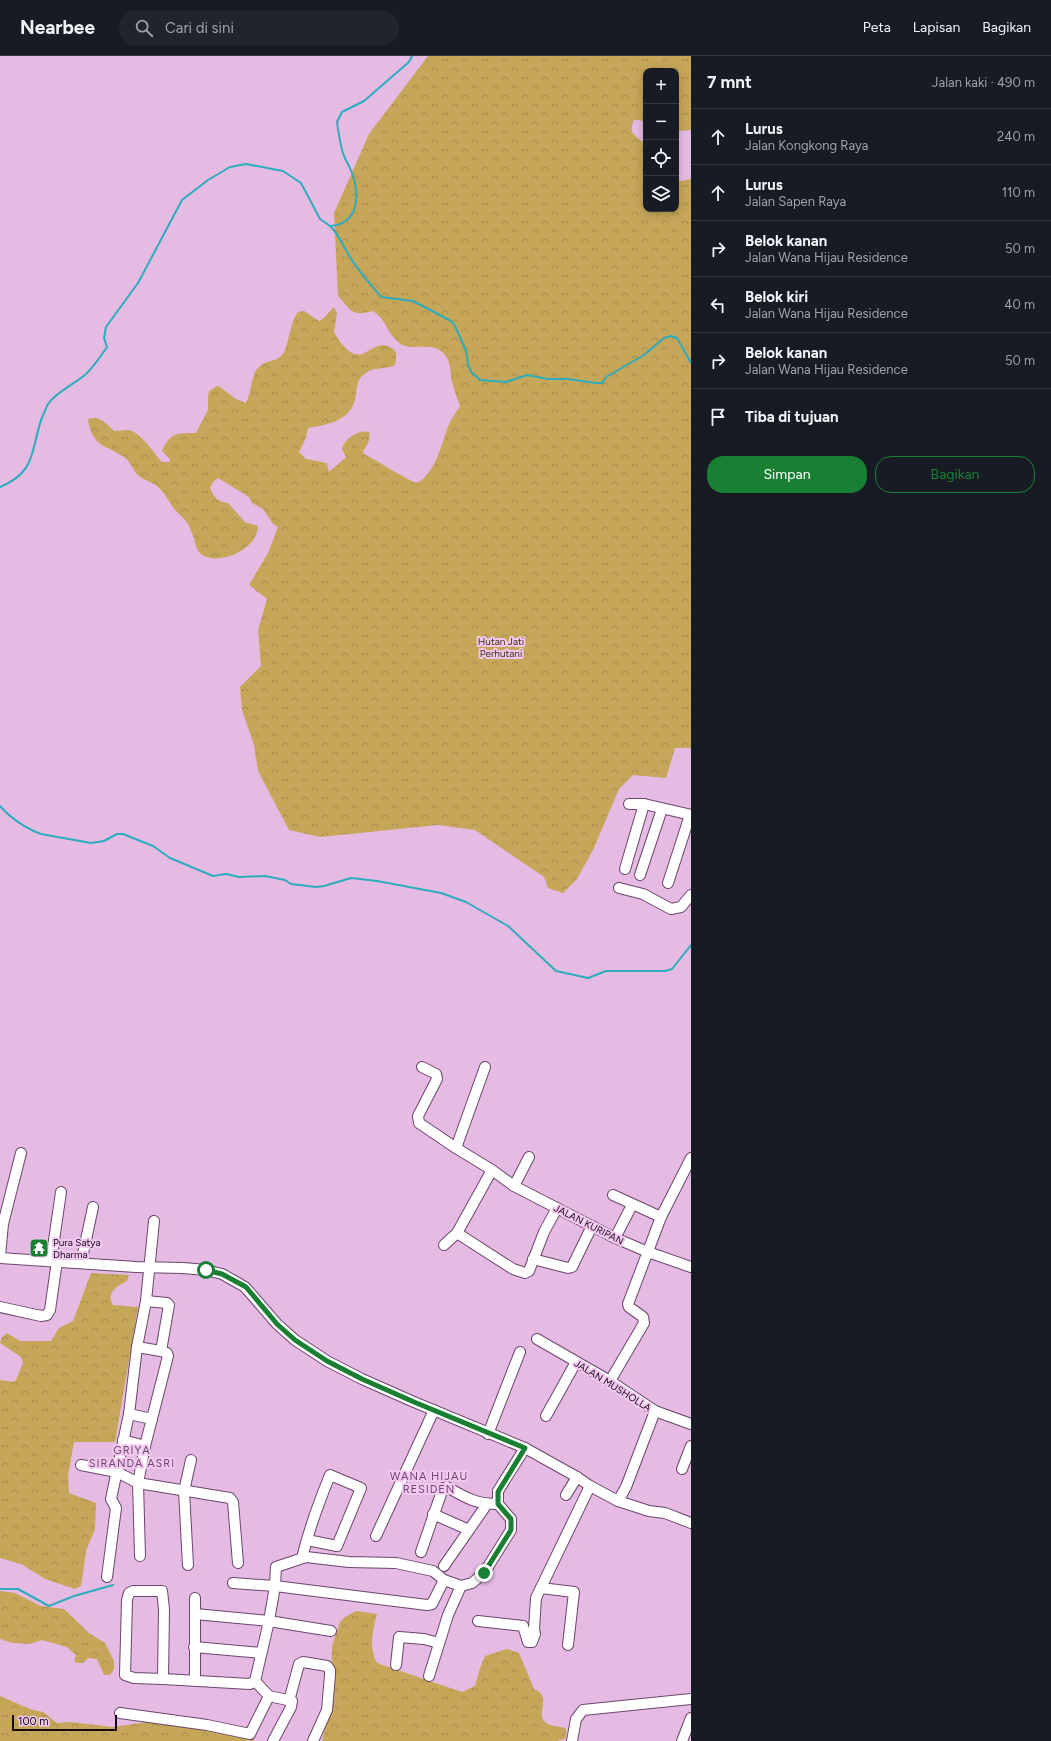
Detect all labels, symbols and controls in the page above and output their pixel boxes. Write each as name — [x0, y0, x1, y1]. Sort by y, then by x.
search box — [119, 10, 399, 46]
text: Nearbee — [20, 16, 95, 39]
icon: search — [133, 17, 155, 39]
text: Cari di sini — [165, 19, 234, 37]
text: Peta — [863, 19, 891, 36]
text: Lapisan — [913, 19, 960, 36]
text: Bagikan — [982, 19, 1031, 36]
map controls — [643, 68, 679, 212]
button: + — [643, 68, 679, 104]
text: 7 mnt — [707, 72, 752, 92]
text: Jalan kaki · 490 m — [932, 75, 1035, 90]
button: − — [643, 104, 679, 140]
text: Lurus — [745, 120, 783, 138]
icon: ahead — [707, 126, 729, 148]
text: 240 m — [997, 129, 1035, 144]
text: Jalan Kongkong Raya — [745, 138, 868, 153]
button: locate — [643, 140, 679, 176]
button: layers — [643, 176, 679, 212]
text: Lurus — [745, 176, 783, 194]
icon: ahead — [707, 182, 729, 204]
text: 110 m — [1002, 185, 1035, 200]
text: Jalan Sapen Raya — [745, 194, 846, 209]
text: Belok kanan — [745, 232, 827, 250]
icon: right — [707, 238, 729, 260]
text: 50 m — [1005, 241, 1035, 256]
text: Jalan Wana Hijau Residence — [745, 250, 908, 265]
text: Belok kiri — [745, 288, 808, 306]
icon: left — [707, 294, 729, 316]
text: 40 m — [1004, 297, 1035, 312]
text: Jalan Wana Hijau Residence — [745, 306, 908, 321]
text: Belok kanan — [745, 344, 827, 362]
icon: right — [707, 350, 729, 372]
text: 50 m — [1005, 353, 1035, 368]
text: Jalan Wana Hijau Residence — [745, 362, 908, 377]
icon: arrive — [707, 406, 729, 428]
text: Tiba di tujuan — [745, 408, 839, 426]
button: Simpan — [707, 456, 867, 493]
button: Bagikan — [875, 456, 1035, 493]
park label: Hutan Jati Perhutani — [478, 635, 524, 660]
street label: JALAN KURIPAN — [552, 1201, 626, 1248]
place label: Pura Satya Dharma — [53, 1236, 101, 1261]
temple icon: Pura Satya Dharma — [28, 1237, 50, 1259]
route start — [197, 1261, 215, 1279]
street label: JALAN MUSHOLLA — [572, 1357, 654, 1414]
district label: GRIYA SIRANDA ASRI — [89, 1444, 175, 1470]
district label: WANA HIJAU RESIDEN — [390, 1470, 468, 1496]
route end — [475, 1564, 493, 1582]
scale bar — [12, 1713, 117, 1732]
text: 100 m — [18, 1715, 49, 1728]

